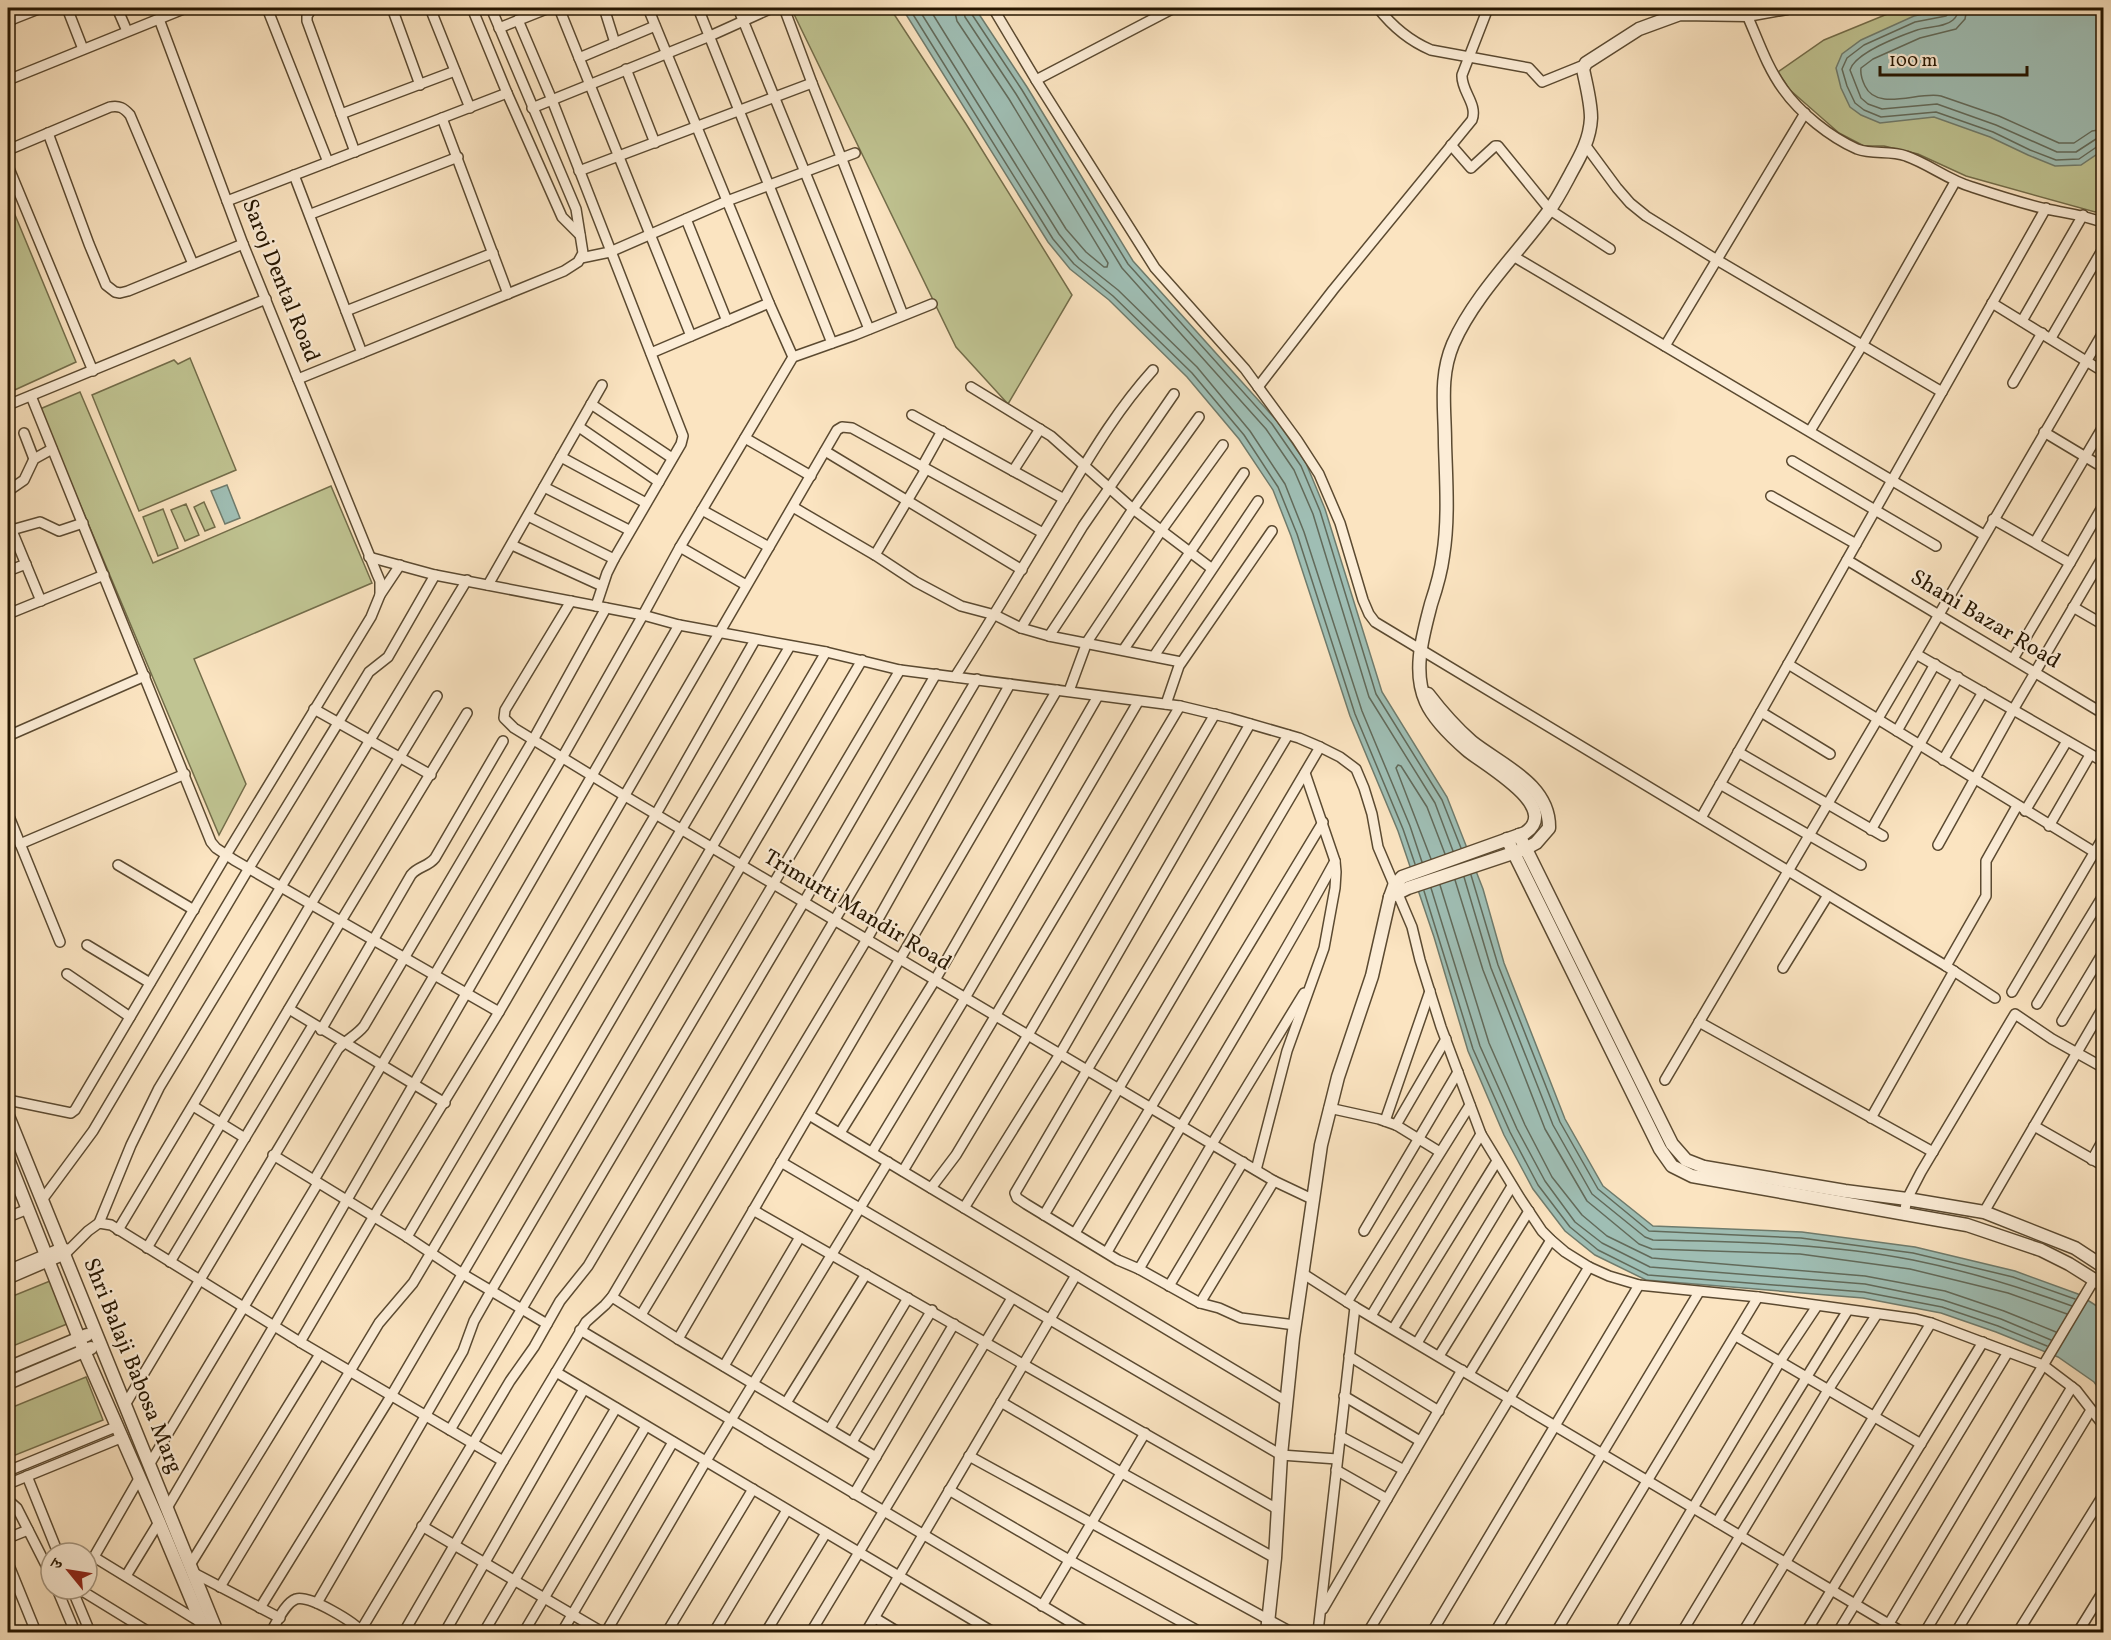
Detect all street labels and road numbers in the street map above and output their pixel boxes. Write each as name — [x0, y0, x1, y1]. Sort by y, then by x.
street label: Saroj Dental Road — [233, 195, 327, 367]
street label: Shani Bazar Road — [1904, 563, 2066, 677]
street label: Trimurti Mandir Road — [757, 842, 957, 980]
street label: Shri Balaji Babosa Marg — [75, 1254, 189, 1478]

